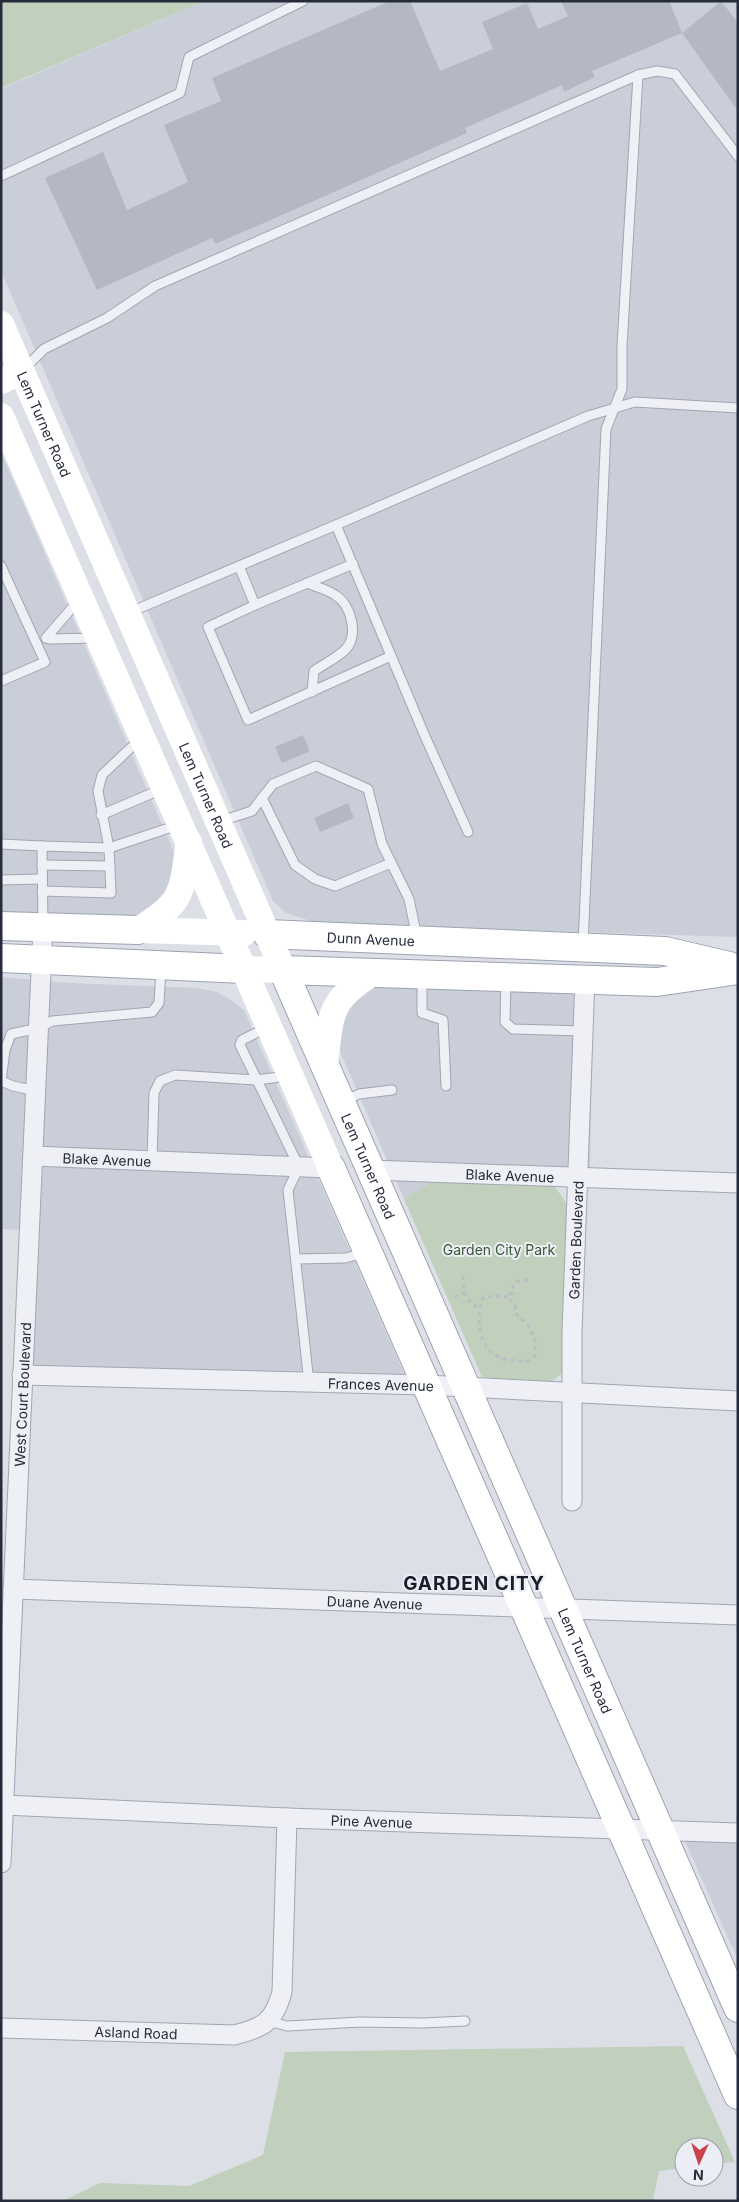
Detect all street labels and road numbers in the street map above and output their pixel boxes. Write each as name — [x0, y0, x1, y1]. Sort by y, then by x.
street label: Lem Turner Road — [14, 368, 75, 479]
street label: Lem Turner Road — [176, 740, 237, 851]
street label: Dunn Avenue — [327, 928, 415, 949]
street label: Lem Turner Road — [338, 1111, 399, 1221]
street label: Blake Avenue — [62, 1149, 152, 1169]
street label: Blake Avenue — [465, 1165, 555, 1185]
street label: Garden Boulevard — [565, 1180, 586, 1300]
street label: West Court Boulevard — [10, 1322, 34, 1467]
street label: Frances Avenue — [328, 1374, 434, 1394]
street label: Duane Avenue — [327, 1592, 423, 1612]
street label: Lem Turner Road — [555, 1605, 616, 1716]
street label: Pine Avenue — [330, 1811, 413, 1831]
street label: Asland Road — [94, 2022, 178, 2042]

